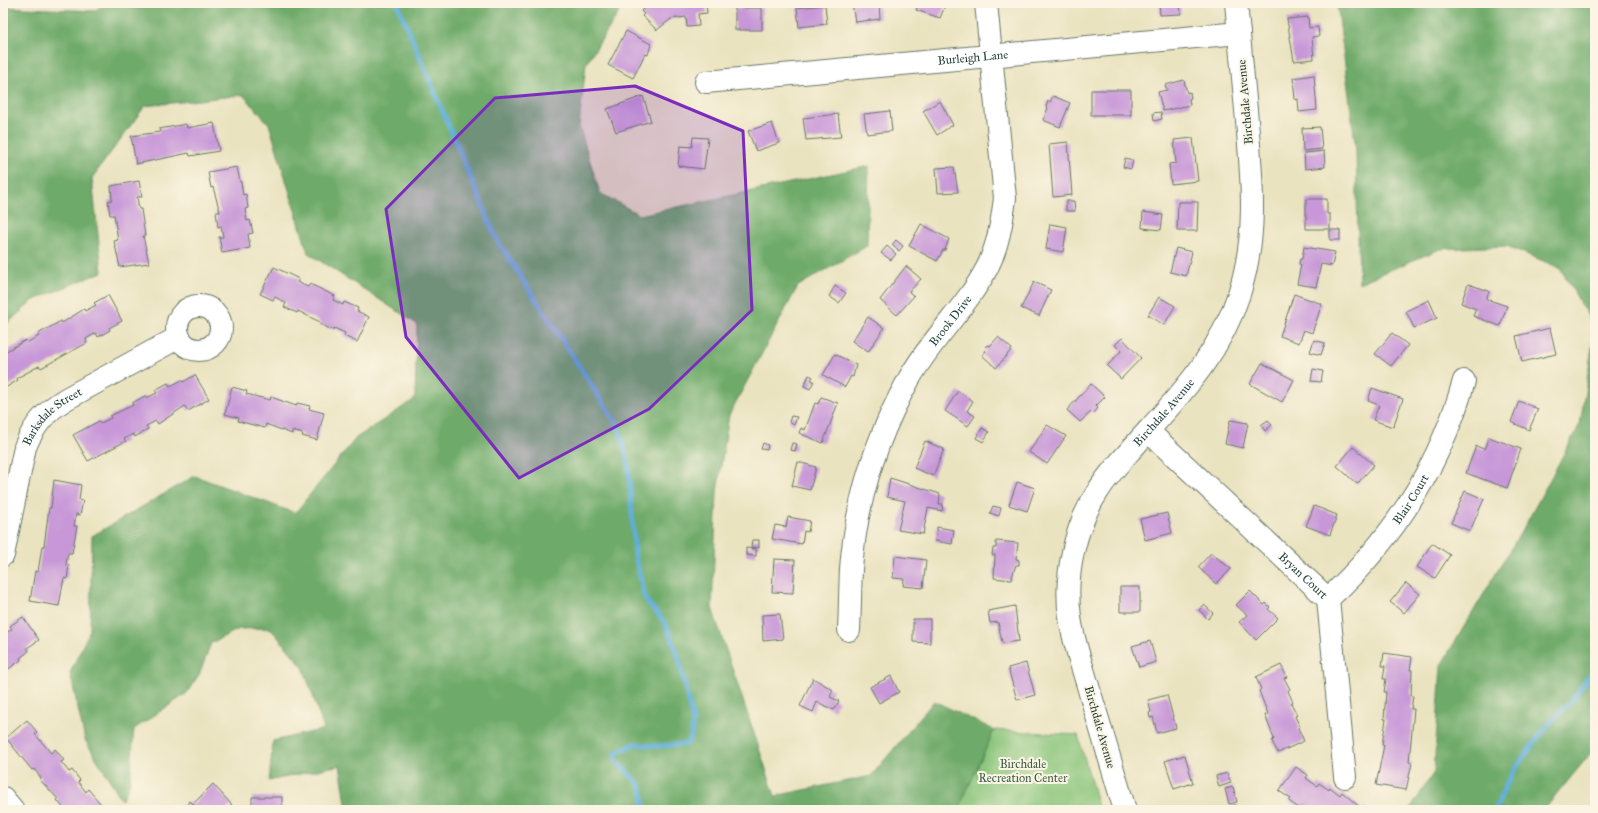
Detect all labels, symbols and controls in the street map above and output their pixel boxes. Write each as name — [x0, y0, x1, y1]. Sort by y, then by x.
street label: Burleigh Lane — [937, 47, 1009, 68]
street label: Birchdale Avenue — [1234, 59, 1256, 145]
street label: Brook Drive — [926, 293, 975, 349]
street label: Birchdale Avenue — [1130, 376, 1197, 449]
street label: Barksdale Street — [20, 384, 85, 448]
street label: Blair Court — [1390, 471, 1432, 527]
street label: Bryan Court — [1276, 550, 1331, 602]
street label: Birchdale Avenue — [1082, 684, 1118, 770]
park label: Birchdale Recreation Center — [979, 757, 1068, 785]

